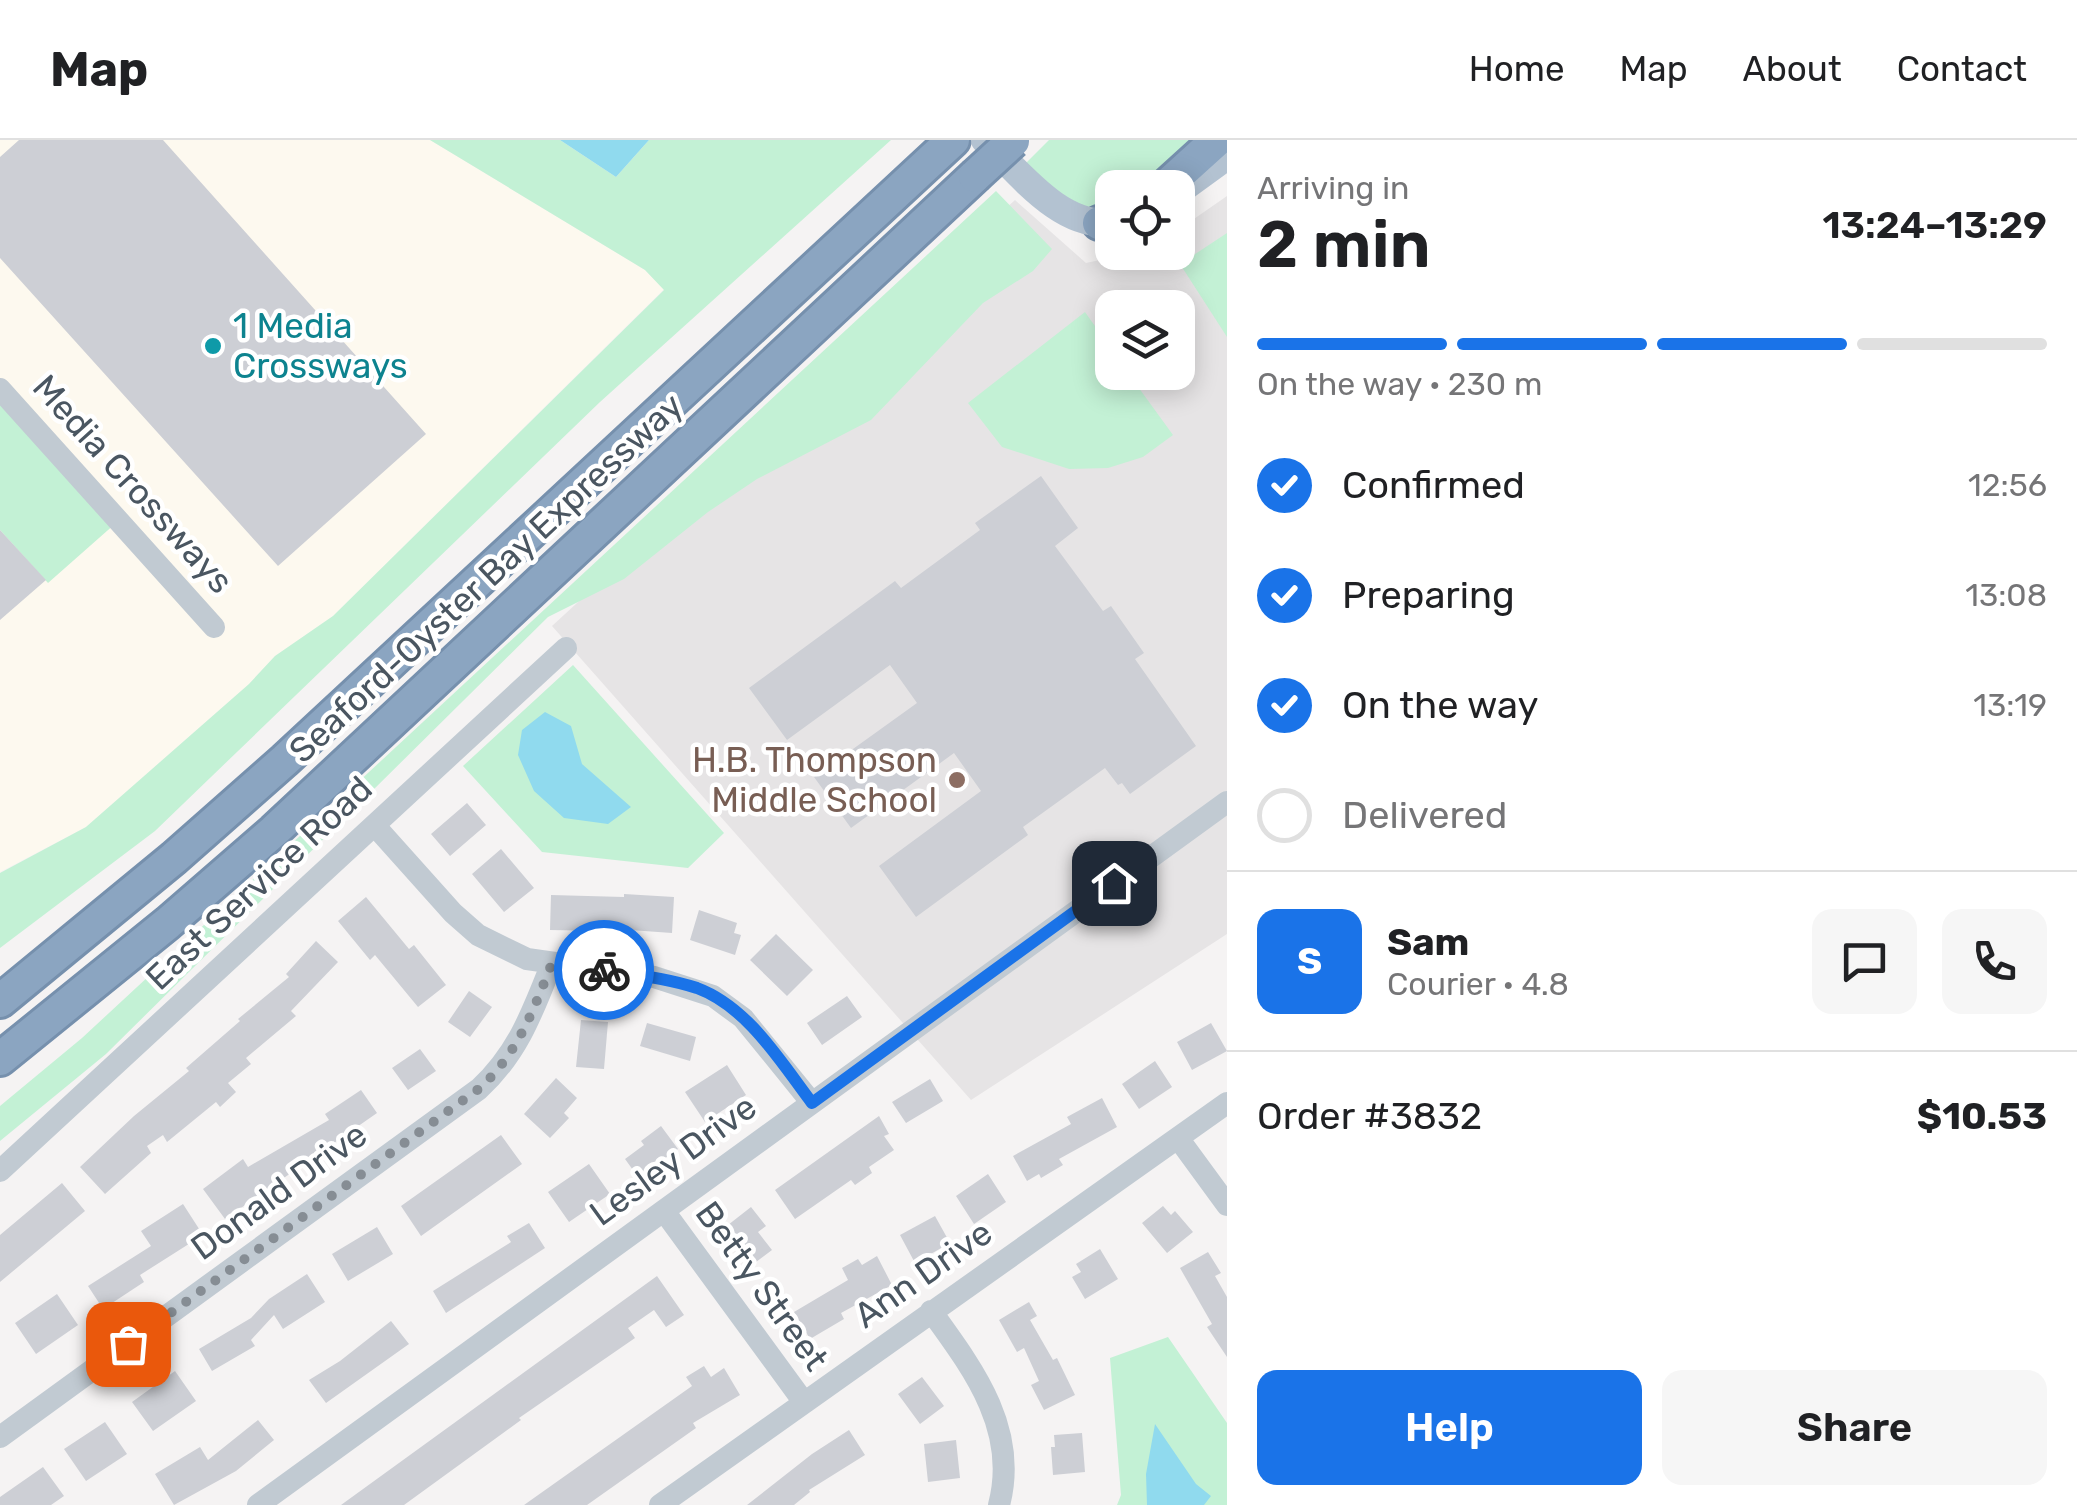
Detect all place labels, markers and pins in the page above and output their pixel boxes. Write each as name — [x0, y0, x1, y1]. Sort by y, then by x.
place label: 1 Media Crossways — [233, 305, 408, 387]
marker: 1 Media Crossways — [202, 335, 224, 357]
place label: H.B. Thompson Middle School — [692, 739, 937, 821]
marker: H.B. Thompson Middle School — [946, 769, 968, 791]
pin — [1072, 841, 1157, 926]
pin — [86, 1302, 171, 1387]

